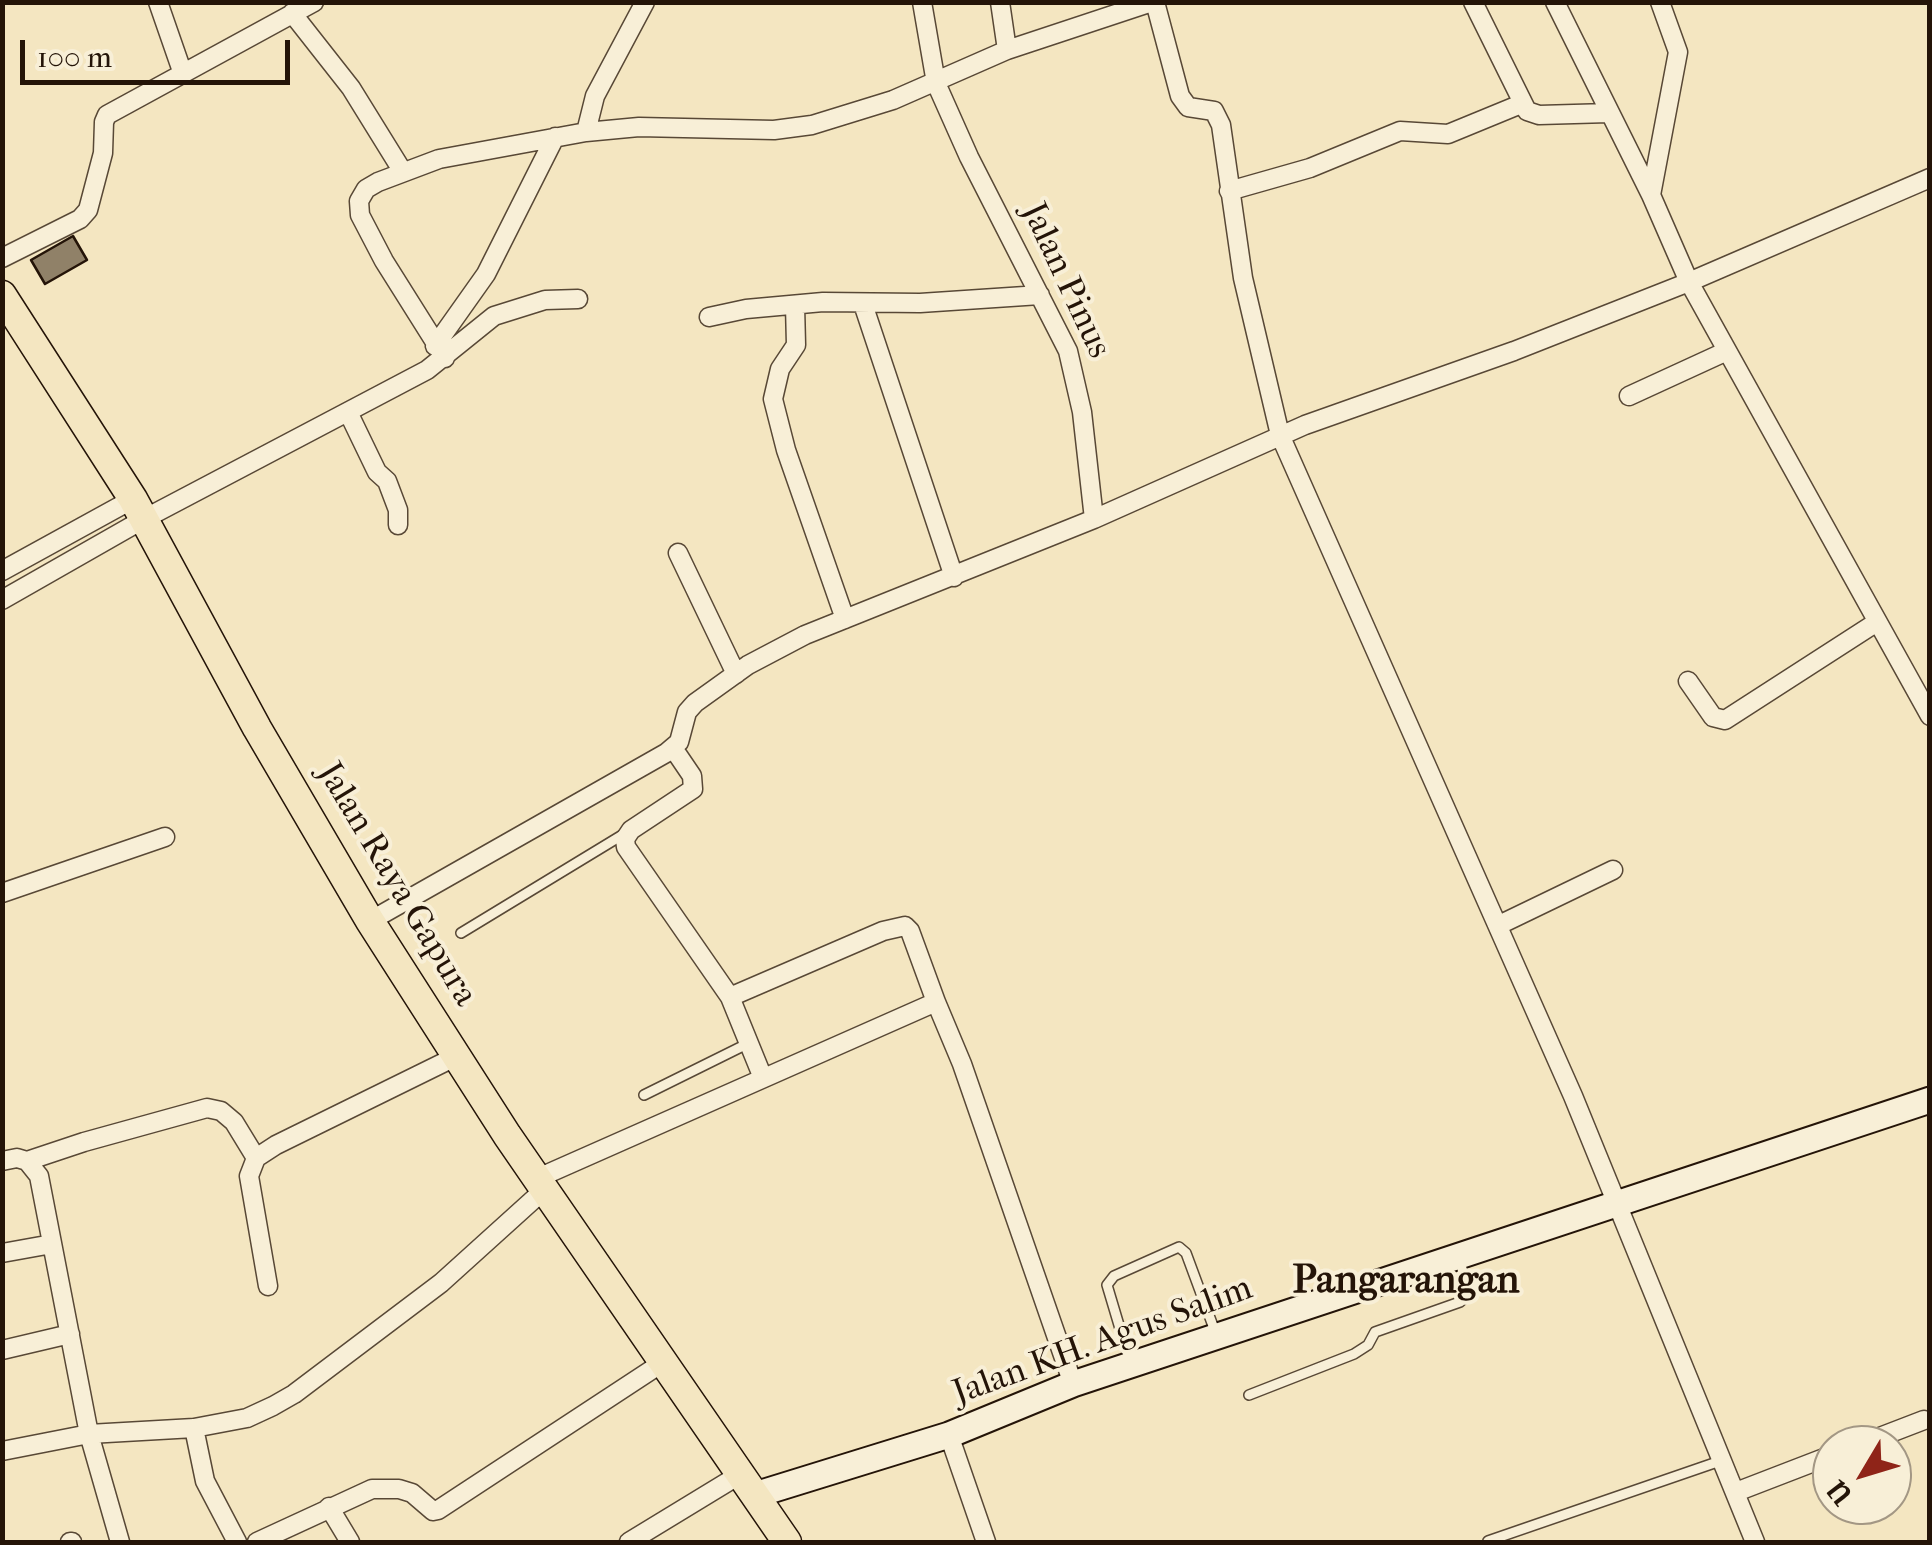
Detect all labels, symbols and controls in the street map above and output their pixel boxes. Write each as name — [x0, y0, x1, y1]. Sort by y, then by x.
scale bar — [25, 20, 295, 82]
text: 100 m — [37, 40, 112, 75]
street label: Jalan Pinus — [1011, 197, 1119, 365]
street label: Jalan Raya Gapura — [307, 756, 485, 1014]
district label: Pangarangan — [1292, 1258, 1520, 1306]
street label: Jalan KH. Agus Salim — [948, 1268, 1258, 1416]
north arrow — [1812, 1425, 1912, 1525]
text: U — [1820, 1474, 1859, 1511]

